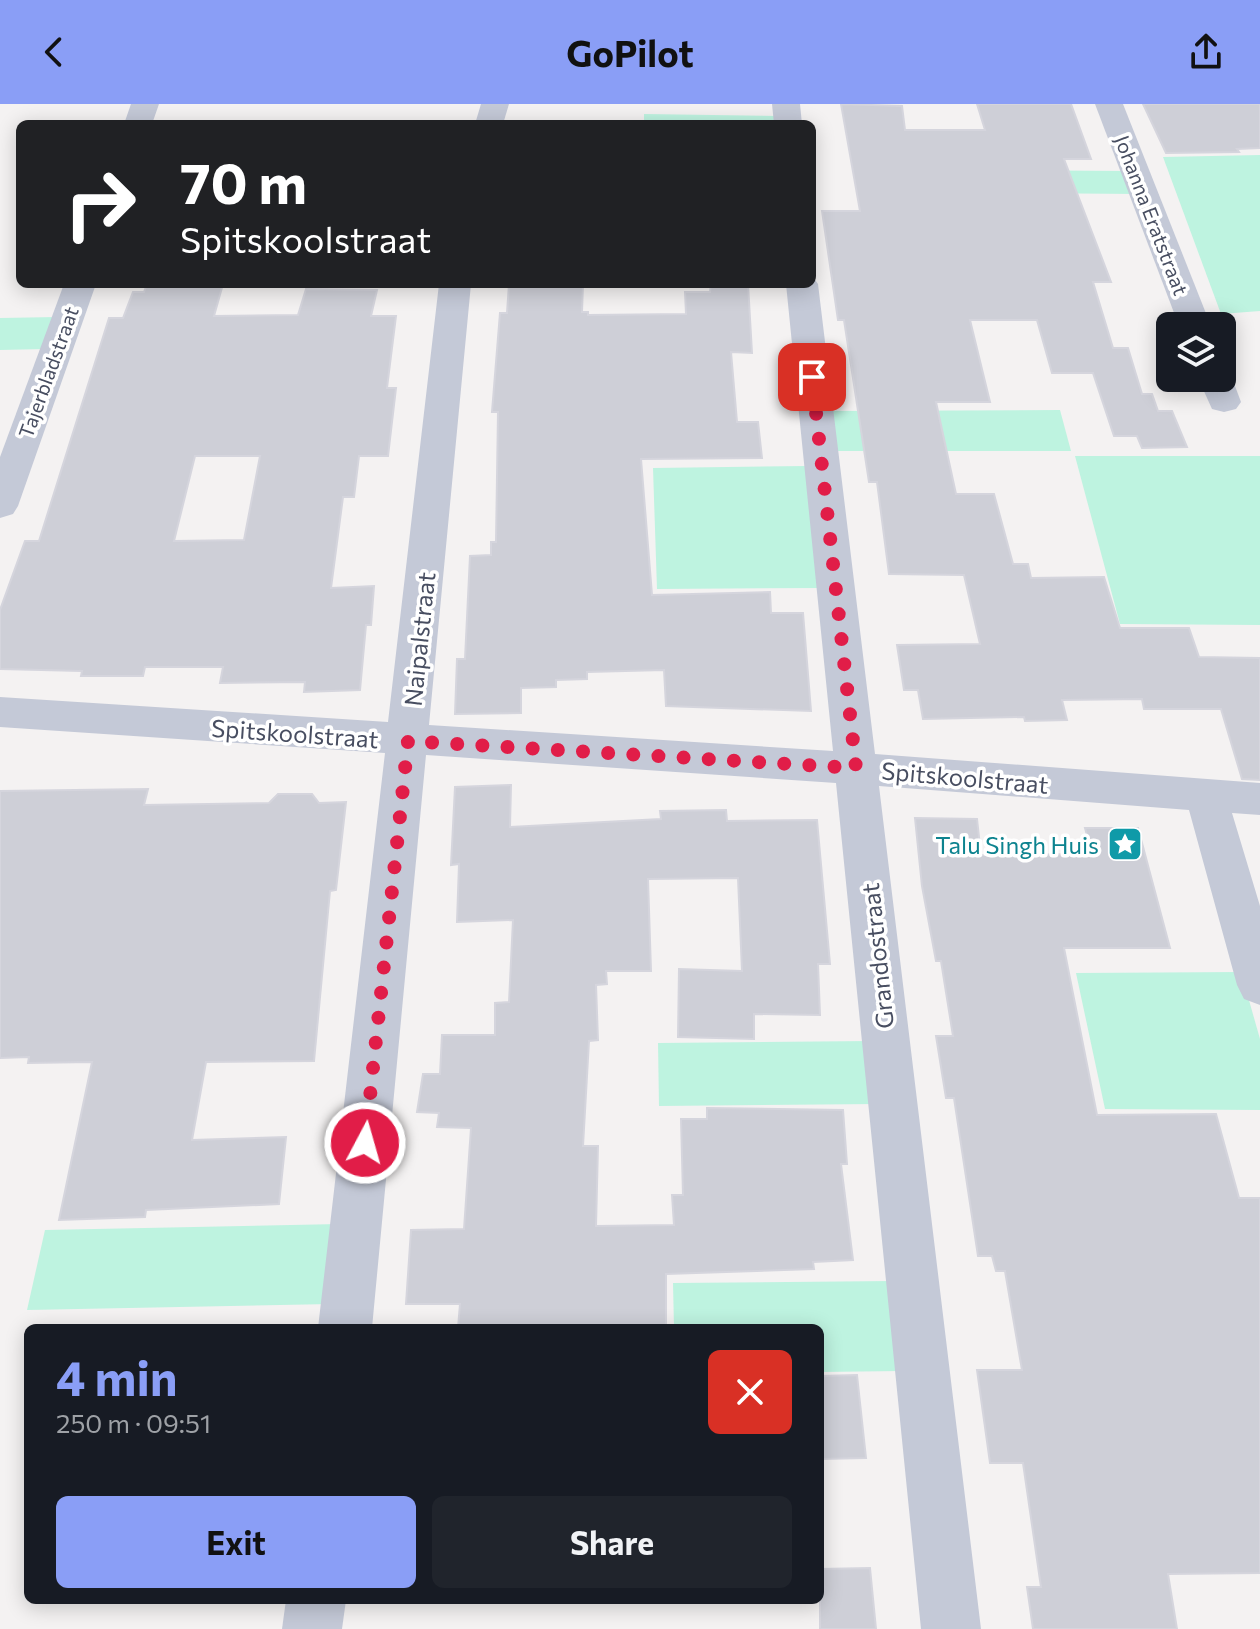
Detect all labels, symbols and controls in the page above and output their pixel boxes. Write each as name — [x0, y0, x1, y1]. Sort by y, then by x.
icon: back — [32, 30, 76, 74]
text: GoPilot — [566, 30, 694, 74]
icon: share — [1184, 30, 1228, 74]
street label: Johanna Eratstraat — [1110, 132, 1194, 298]
text: 70 m — [180, 147, 307, 216]
icon: right — [48, 152, 152, 256]
text: Spitskoolstraat — [180, 216, 431, 260]
street label: Tajerbladstraat — [13, 303, 83, 441]
map controls — [1156, 312, 1236, 392]
button: layers — [1156, 312, 1236, 392]
pin — [778, 343, 846, 411]
icon: arrive — [790, 355, 834, 399]
street label: Naipalstraat — [398, 570, 440, 707]
street label: Spitskoolstraat — [210, 713, 380, 753]
street label: Spitskoolstraat — [880, 755, 1050, 799]
place icon: Talu Singh Huis — [1106, 825, 1144, 863]
place label: Talu Singh Huis — [935, 830, 1099, 859]
street label: Grandostraat — [855, 882, 899, 1030]
position arrow — [323, 1101, 407, 1185]
text: 4 min — [56, 1347, 178, 1406]
button: close — [708, 1350, 792, 1434]
text: 250 m · 09:51 — [56, 1407, 211, 1438]
button: Exit — [56, 1496, 416, 1588]
button: Share — [432, 1496, 792, 1588]

